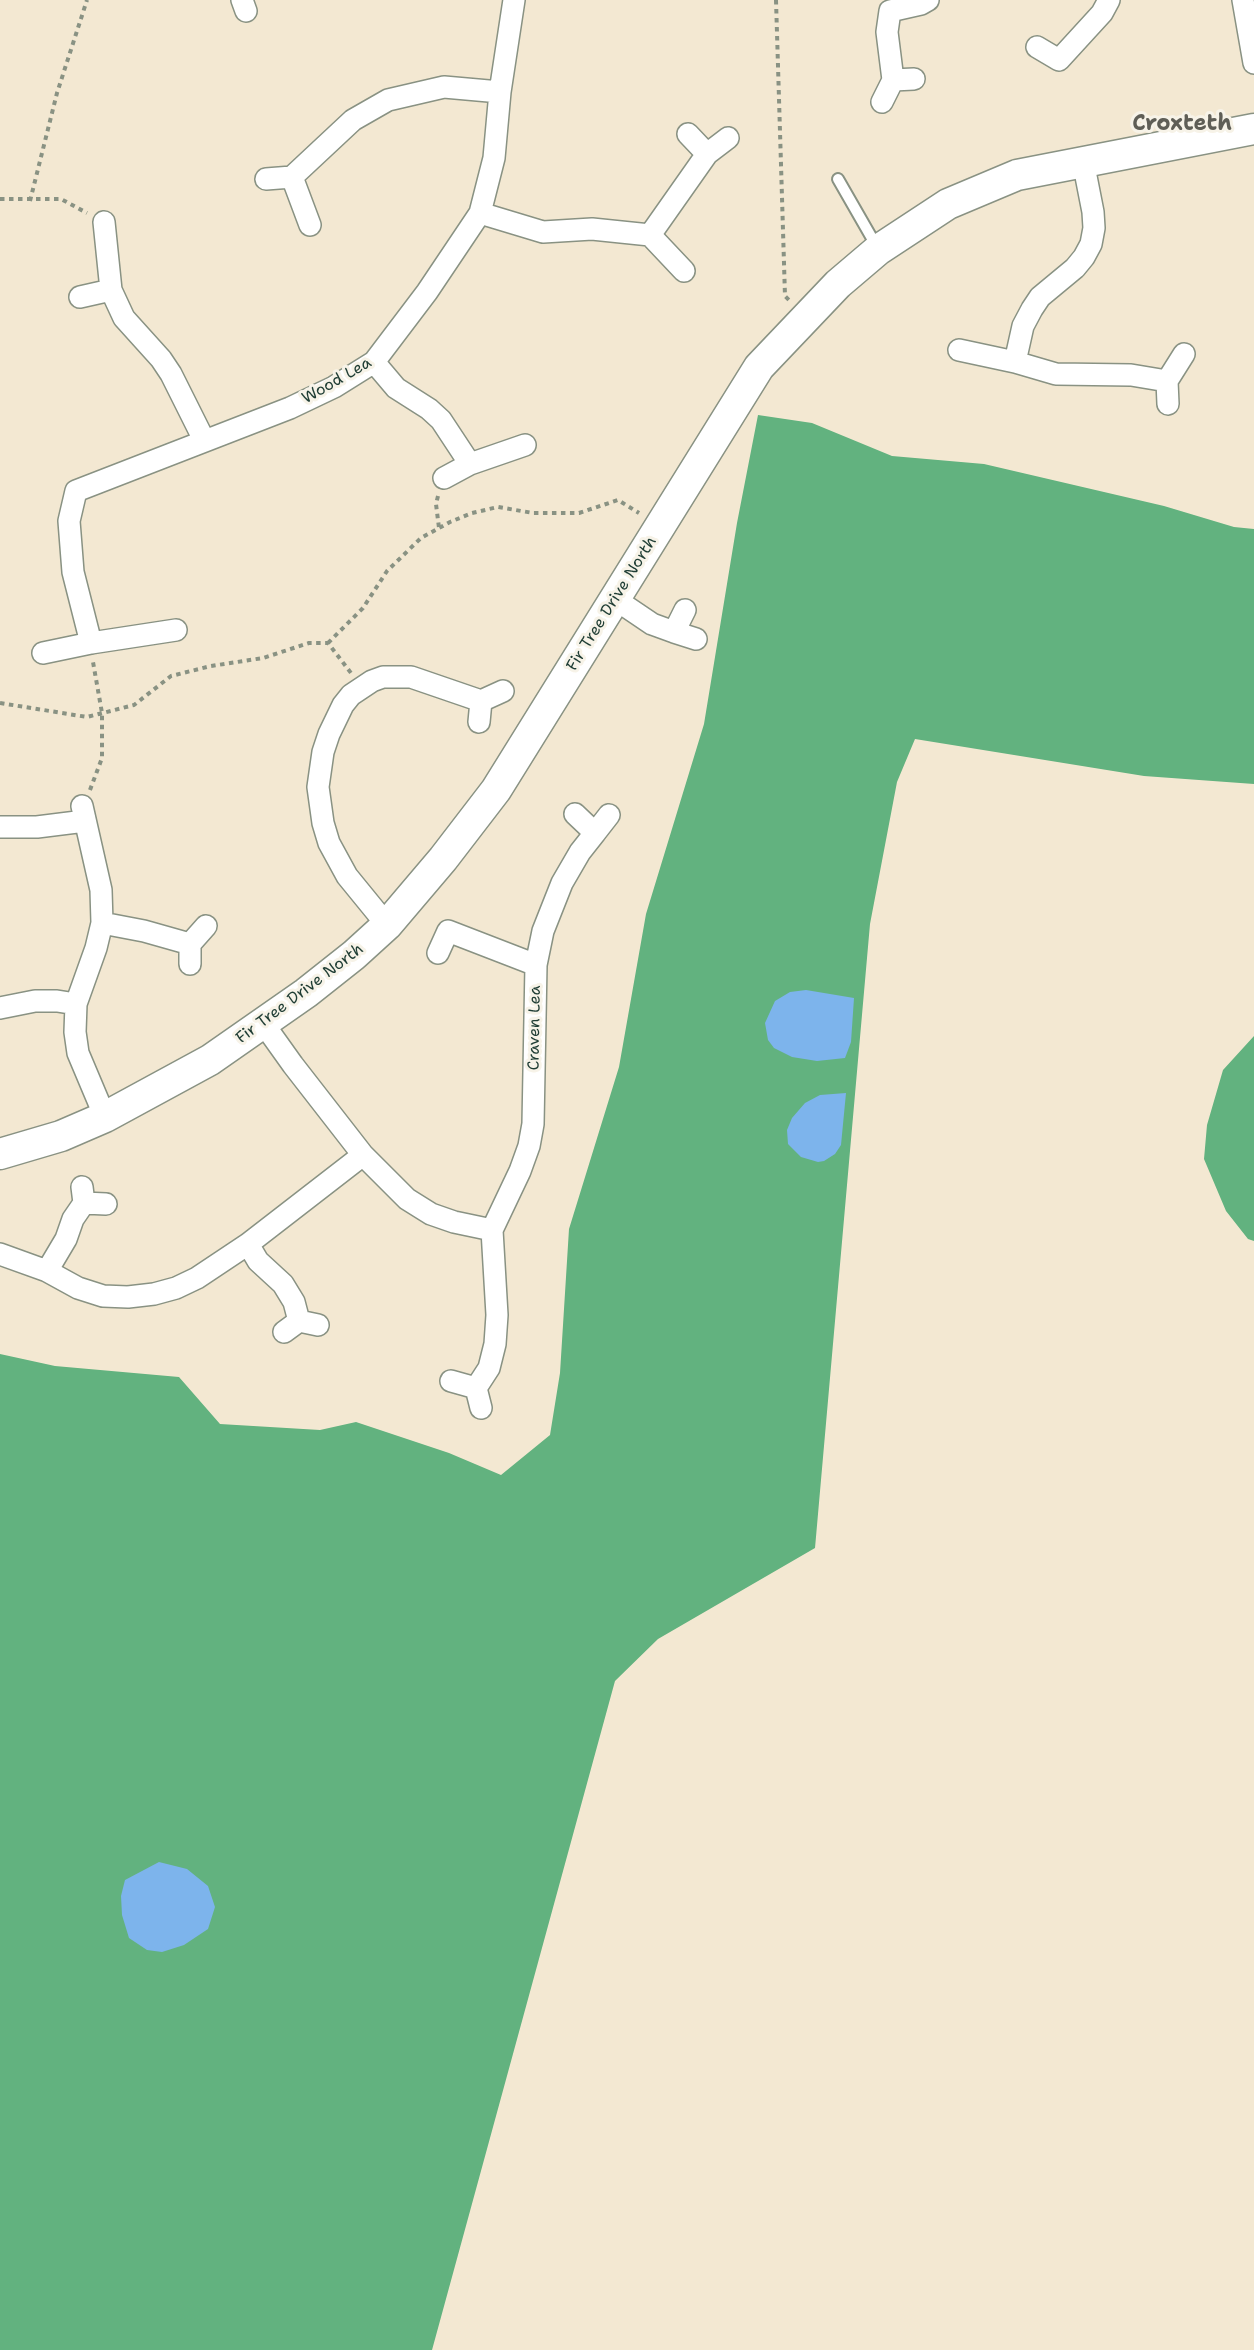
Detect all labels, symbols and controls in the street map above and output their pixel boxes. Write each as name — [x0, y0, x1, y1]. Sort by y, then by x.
district label: Croxteth — [1132, 111, 1232, 137]
street label: Wood Lea — [299, 353, 375, 409]
street label: Fir Tree Drive North — [563, 533, 661, 675]
street label: Fir Tree Drive North — [232, 940, 368, 1048]
street label: Craven Lea — [525, 985, 545, 1071]

